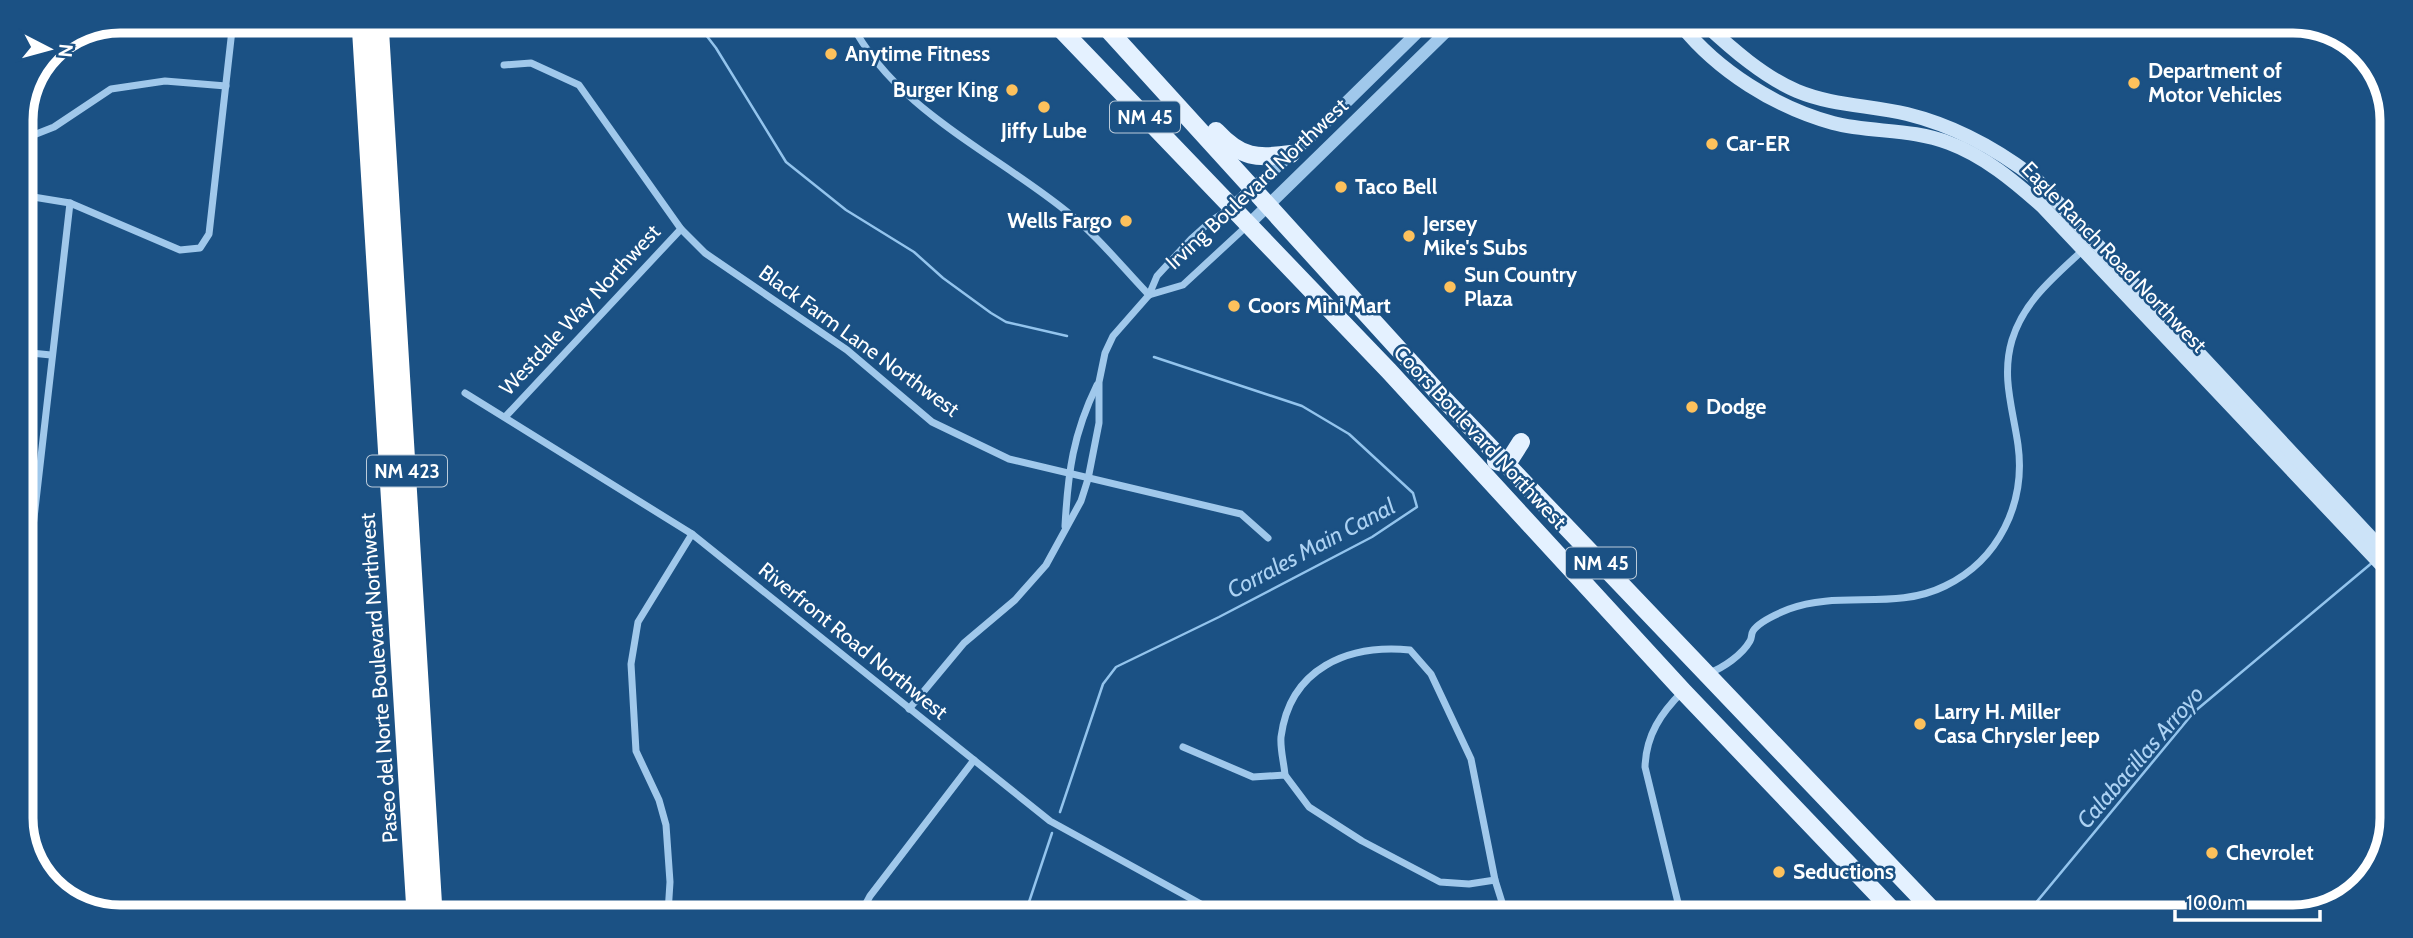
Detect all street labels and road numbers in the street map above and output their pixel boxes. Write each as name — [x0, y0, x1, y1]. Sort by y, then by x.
street label: Irving Boulevard Northwest — [1160, 93, 1353, 275]
road number: NM 45 — [1110, 102, 1180, 132]
street label: Eagle Ranch Road Northwest — [2017, 156, 2212, 357]
street label: Westdale Way Northwest — [494, 219, 665, 400]
street label: Black Farm Lane Northwest — [754, 260, 964, 422]
street label: Coors Boulevard Northwest — [1389, 340, 1572, 534]
road number: NM 423 — [367, 456, 447, 486]
street label: Paseo del Norte Boulevard Northwest — [354, 512, 403, 844]
road number: NM 45 — [1566, 548, 1636, 578]
street label: Riverfront Road Northwest — [754, 557, 953, 724]

